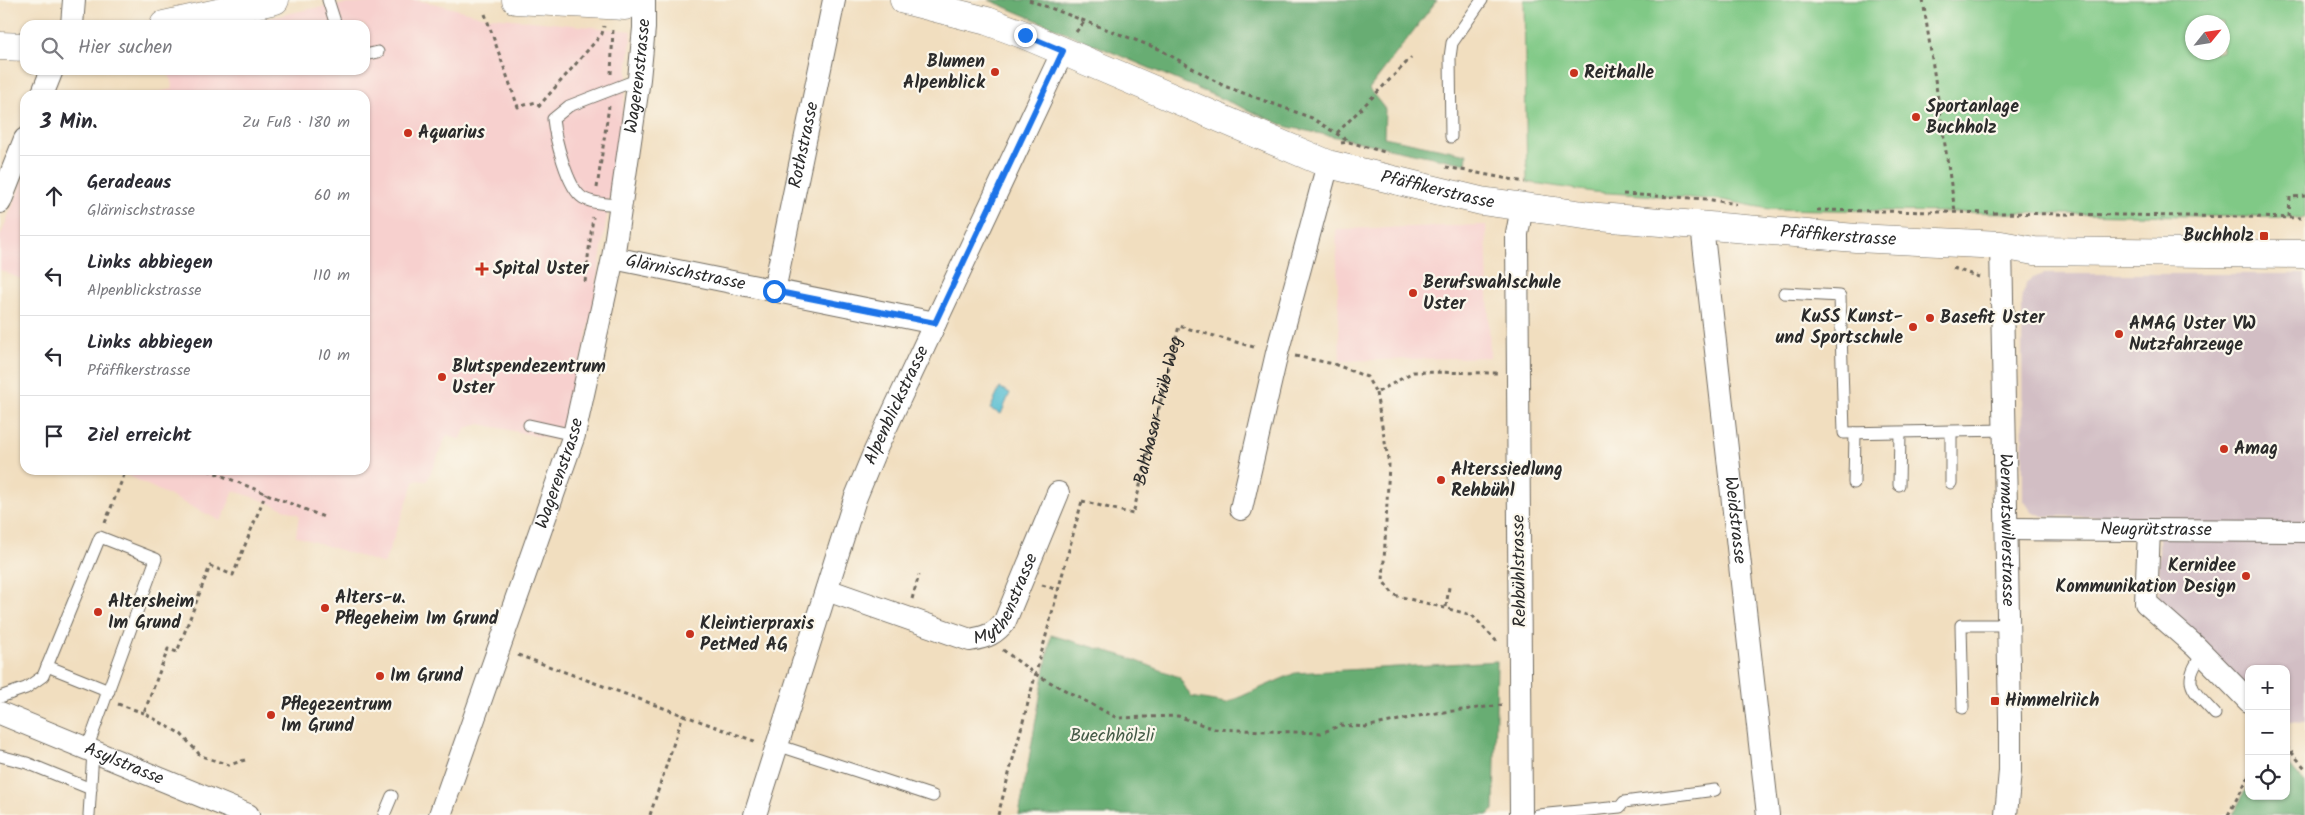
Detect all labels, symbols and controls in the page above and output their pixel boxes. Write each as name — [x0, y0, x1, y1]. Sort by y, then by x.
north arrow — [2185, 15, 2230, 60]
street label: Wagerenstrasse — [617, 19, 659, 135]
search box — [20, 20, 370, 75]
route end — [1014, 24, 1037, 47]
text: Hier suchen — [78, 33, 172, 63]
icon: search — [38, 34, 66, 62]
place label: Blumen Alpenblick — [903, 48, 986, 98]
place label: Reithalle — [1584, 59, 1654, 88]
marker: Blumen Alpenblick — [989, 66, 1001, 78]
marker: Reithalle — [1568, 67, 1580, 79]
place label: Sportanlage Buchholz — [1926, 93, 2019, 143]
street label: Rothstrasse — [781, 99, 827, 191]
text: 3 Min. — [40, 106, 98, 139]
text: Zu Fuß · 180 m — [242, 110, 350, 135]
marker: Sportanlage Buchholz — [1910, 111, 1922, 123]
place label: Aquarius — [418, 119, 486, 148]
marker: Aquarius — [402, 127, 414, 139]
street label: Pfäffikerstrasse — [1377, 163, 1496, 217]
text: Geradeaus — [87, 168, 172, 198]
icon: ahead — [40, 182, 68, 210]
text: 60 m — [314, 183, 350, 208]
text: Glärnischstrasse — [87, 198, 195, 223]
street label: Pfäffikerstrasse — [1779, 217, 1897, 254]
place label: Buchholz — [2183, 222, 2254, 251]
marker: Buchholz — [2258, 230, 2270, 242]
street label: Glärnischstrasse — [623, 246, 748, 299]
text: Links abbiegen — [87, 248, 213, 278]
place label: Spital Uster — [493, 255, 590, 284]
icon: left — [40, 262, 68, 290]
marker: Spital Uster — [475, 262, 489, 276]
text: 110 m — [313, 263, 350, 288]
place label: Berufswahlschule Uster — [1423, 269, 1561, 319]
text: Alpenblickstrasse — [87, 278, 201, 303]
route start — [763, 280, 786, 303]
marker: Berufswahlschule Uster — [1407, 287, 1419, 299]
place label: KuSS Kunst- und Sportschule — [1776, 303, 1903, 353]
place label: Basefit Uster — [1940, 304, 2046, 333]
place label: AMAG Uster VW Nutzfahrzeuge — [2129, 310, 2256, 360]
marker: Basefit Uster — [1924, 312, 1936, 324]
marker: KuSS Kunst- und Sportschule — [1907, 321, 1919, 333]
text: Links abbiegen — [87, 328, 213, 358]
marker: AMAG Uster VW Nutzfahrzeuge — [2113, 328, 2125, 340]
street label: Balthasar-Trüb-Weg — [1126, 333, 1190, 488]
street label: Alpenblickstrasse — [856, 341, 937, 469]
icon: left — [40, 342, 68, 370]
text: 10 m — [318, 343, 350, 368]
place label: Blutspendezentrum Uster — [452, 353, 606, 403]
text: Pfäffikerstrasse — [87, 358, 190, 383]
marker: Blutspendezentrum Uster — [436, 371, 448, 383]
street label: Wagerenstrasse — [528, 416, 592, 533]
text: Ziel erreicht — [87, 421, 192, 451]
icon: arrive — [40, 422, 68, 450]
place label: Amag — [2234, 435, 2278, 464]
marker: Amag — [2218, 443, 2230, 455]
street label: Wermatswilerstrasse — [1990, 453, 2022, 607]
place label: Alterssiedlung Rehbühl — [1451, 456, 1563, 506]
marker: Alterssiedlung Rehbühl — [1435, 474, 1447, 486]
street label: Weidstrasse — [1716, 475, 1754, 565]
street label: Rehbühlstrasse — [1505, 514, 1535, 628]
street label: Neugrütstrasse — [2100, 515, 2212, 545]
street label: Mythenstrasse — [970, 549, 1046, 654]
place label: Kernidee Kommunikation Design — [2056, 552, 2236, 602]
marker: Kernidee Kommunikation Design — [2240, 570, 2252, 582]
place label: Alters-u. Pflegeheim Im Grund — [335, 584, 499, 634]
place label: Altersheim Im Grund — [108, 588, 195, 638]
marker: Alters-u. Pflegeheim Im Grund — [319, 602, 331, 614]
marker: Altersheim Im Grund — [92, 606, 104, 618]
place label: Kleintierpraxis PetMed AG — [700, 610, 815, 660]
marker: Kleintierpraxis PetMed AG — [684, 628, 696, 640]
place label: Im Grund — [390, 662, 463, 691]
map controls — [2245, 665, 2290, 800]
button: + — [2245, 665, 2290, 710]
marker: Im Grund — [374, 670, 386, 682]
place label: Himmelriich — [2005, 687, 2099, 716]
place label: Pflegezentrum Im Grund — [281, 691, 392, 741]
marker: Himmelriich — [1989, 695, 2001, 707]
marker: Pflegezentrum Im Grund — [265, 709, 277, 721]
button: − — [2245, 710, 2290, 755]
park label: Buechhölzli — [1070, 722, 1155, 751]
street label: Asylstrasse — [80, 735, 168, 793]
button: locate — [2245, 755, 2290, 800]

